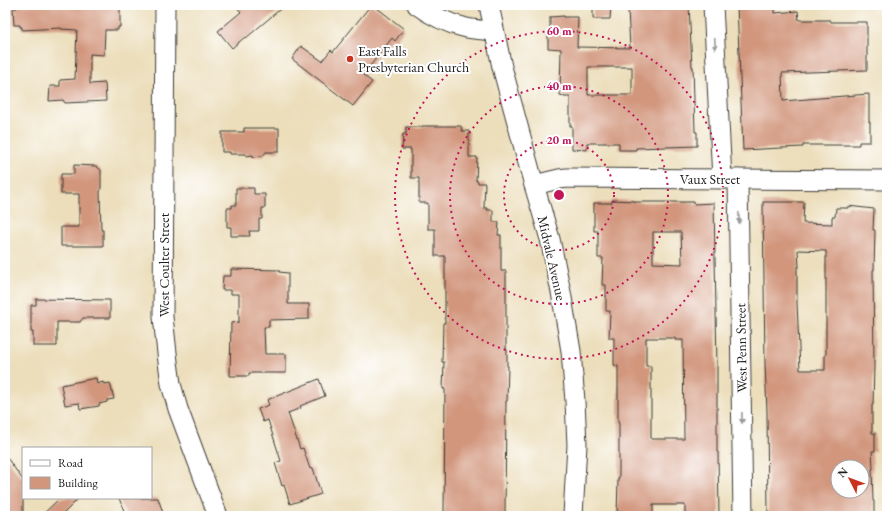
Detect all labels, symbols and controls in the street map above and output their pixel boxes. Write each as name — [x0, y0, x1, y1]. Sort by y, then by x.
text: 60 m — [546, 23, 572, 39]
one-way arrow — [712, 38, 718, 51]
place label: East Falls Presbyterian Church — [358, 42, 469, 76]
marker: East Falls Presbyterian Church — [345, 54, 355, 64]
text: 40 m — [546, 78, 572, 94]
text: 20 m — [546, 132, 572, 148]
street label: Vaux Street — [680, 170, 741, 188]
centre of rings — [552, 188, 566, 202]
street label: West Coulter Street — [155, 212, 173, 317]
one-way arrow — [736, 212, 742, 225]
street label: Midvale Avenue — [534, 214, 571, 303]
street label: West Penn Street — [731, 303, 751, 393]
one-way arrow — [739, 412, 745, 425]
legend — [22, 447, 152, 499]
text: Road — [58, 455, 84, 471]
north arrow — [830, 459, 870, 499]
text: N — [834, 464, 851, 480]
text: Building — [58, 475, 99, 491]

